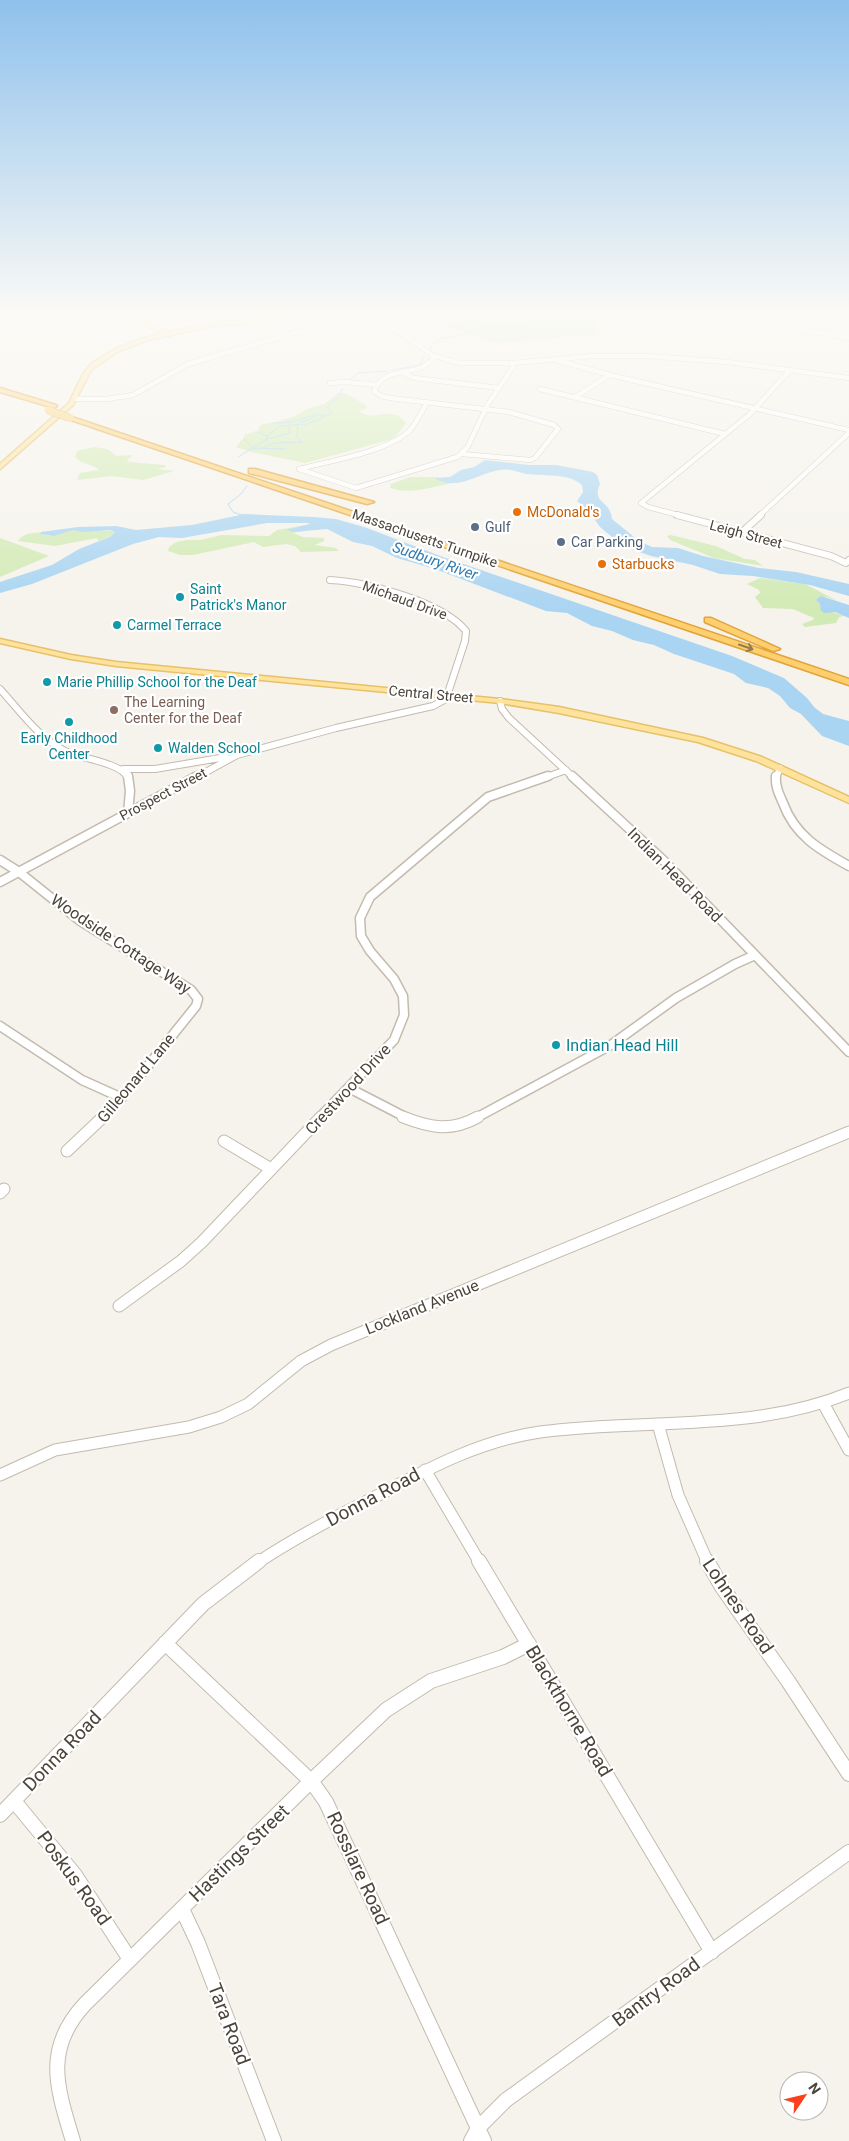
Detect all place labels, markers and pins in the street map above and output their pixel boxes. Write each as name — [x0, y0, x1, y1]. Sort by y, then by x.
place label: McDonald's — [527, 504, 600, 520]
marker: McDonald's — [511, 506, 523, 518]
place label: Gulf — [485, 519, 511, 535]
marker: Gulf — [469, 521, 481, 533]
place label: Car Parking — [571, 534, 643, 550]
marker: Car Parking — [555, 536, 567, 548]
place label: Starbucks — [612, 556, 674, 572]
marker: Starbucks — [596, 558, 608, 570]
place label: Saint Patrick's Manor — [190, 581, 287, 613]
marker: Saint Patrick's Manor — [174, 591, 186, 603]
place label: Carmel Terrace — [127, 617, 221, 633]
marker: Carmel Terrace — [111, 619, 123, 631]
place label: Marie Phillip School for the Deaf — [57, 674, 257, 690]
marker: Marie Phillip School for the Deaf — [41, 676, 53, 688]
place label: The Learning Center for the Deaf — [124, 694, 242, 726]
marker: The Learning Center for the Deaf — [108, 704, 120, 716]
marker: Early Childhood Center — [63, 716, 75, 728]
place label: Early Childhood Center — [21, 730, 117, 762]
place label: Walden School — [168, 740, 260, 756]
marker: Walden School — [152, 742, 164, 754]
place label: Indian Head Hill — [566, 1036, 678, 1055]
marker: Indian Head Hill — [550, 1039, 562, 1051]

